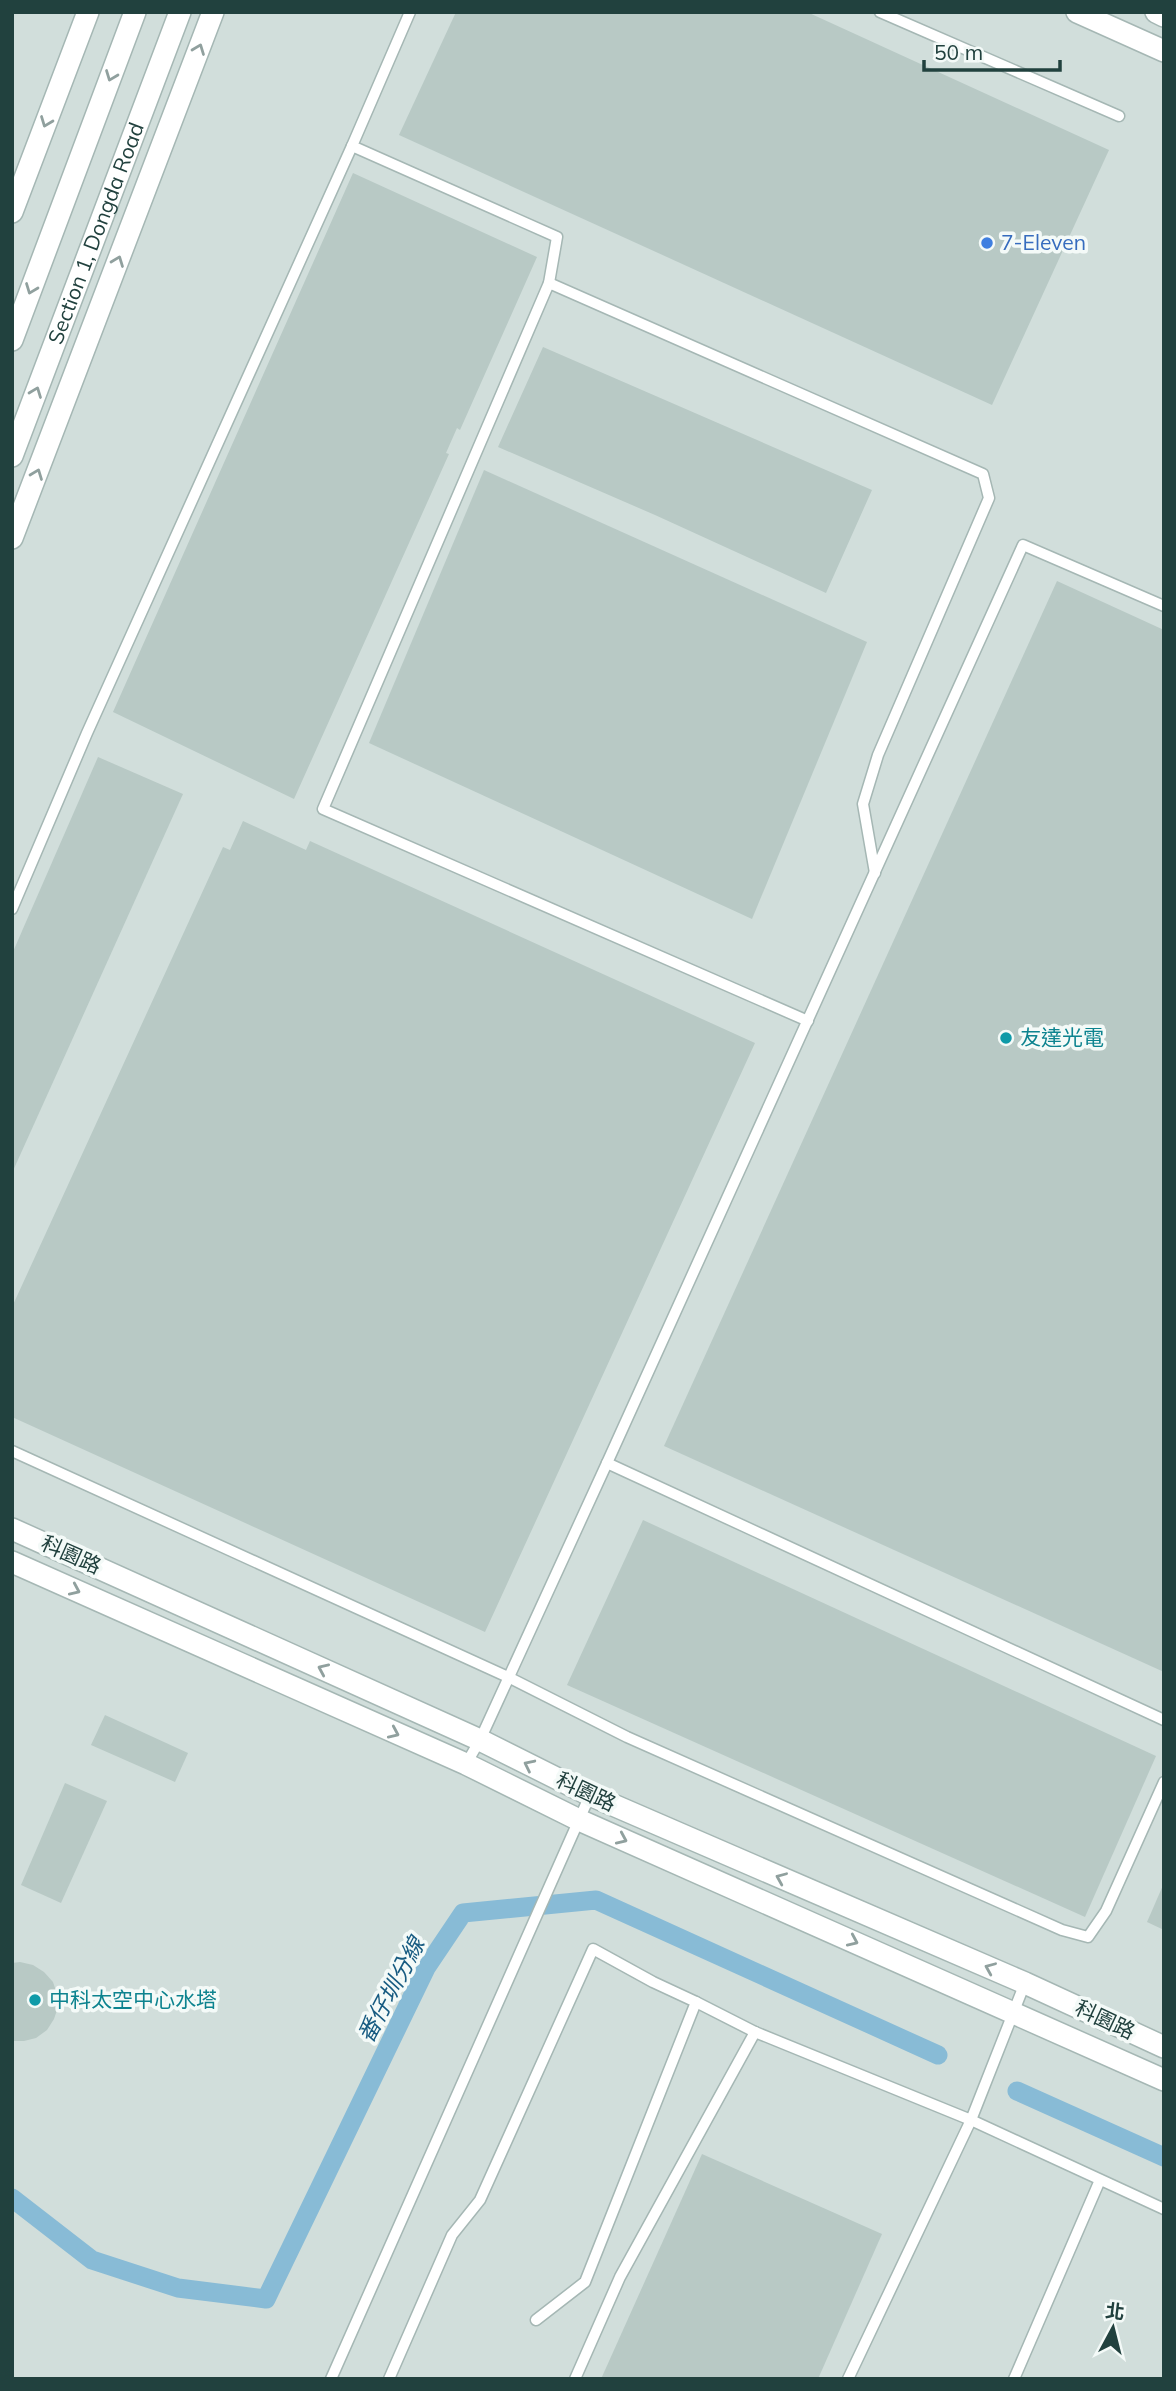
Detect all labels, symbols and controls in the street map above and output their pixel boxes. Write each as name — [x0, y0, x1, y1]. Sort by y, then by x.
scale bar — [924, 28, 1060, 72]
text: 50 m — [934, 39, 983, 65]
one-way arrow — [190, 43, 204, 55]
one-way arrow — [105, 70, 119, 82]
one-way arrow — [41, 115, 55, 127]
street label: Section 1, Dongda Road — [42, 119, 149, 347]
place label: 7-Eleven — [1001, 229, 1086, 255]
marker: 7-Eleven — [979, 235, 995, 251]
one-way arrow — [109, 256, 123, 268]
one-way arrow — [25, 283, 39, 295]
one-way arrow — [28, 387, 42, 399]
one-way arrow — [28, 468, 42, 480]
place label: 友達光電 — [1020, 1024, 1104, 1050]
marker: 友達光電 — [998, 1030, 1014, 1046]
street label: 科園路 — [37, 1529, 105, 1579]
one-way arrow — [67, 1582, 80, 1596]
one-way arrow — [318, 1663, 330, 1677]
one-way arrow — [387, 1725, 400, 1739]
one-way arrow — [524, 1759, 536, 1773]
street label: 科園路 — [552, 1766, 620, 1816]
one-way arrow — [616, 1831, 628, 1845]
one-way arrow — [776, 1872, 789, 1886]
water label: 番仔圳分線 — [351, 1930, 432, 2047]
one-way arrow — [846, 1933, 858, 1947]
one-way arrow — [985, 1962, 997, 1976]
place label: 中科太空中心水塔 — [49, 1986, 217, 2012]
marker: 中科太空中心水塔 — [27, 1992, 43, 2008]
street label: 科園路 — [1071, 1994, 1139, 2044]
north arrow — [1078, 2293, 1148, 2363]
text: 北 — [1104, 2298, 1126, 2324]

